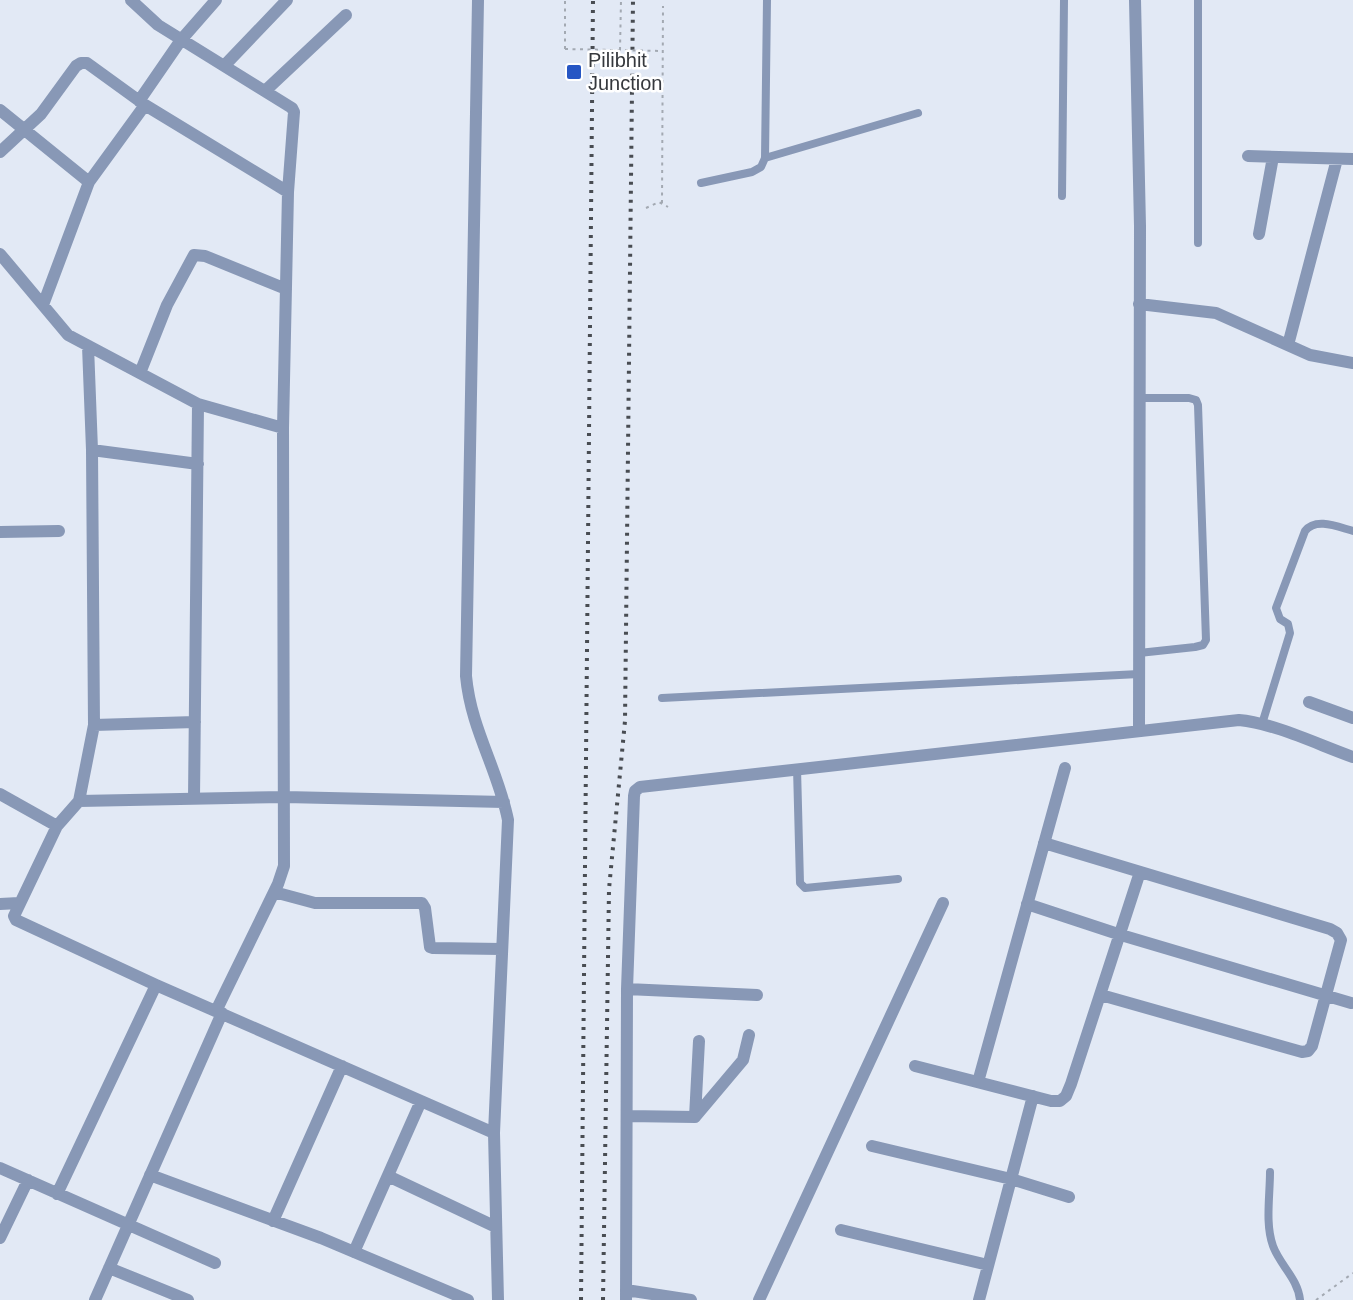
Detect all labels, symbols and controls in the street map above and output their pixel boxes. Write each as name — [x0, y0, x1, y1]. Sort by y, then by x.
place label: Pilibhit Junction — [588, 49, 663, 94]
marker: Pilibhit Junction — [565, 63, 583, 81]

